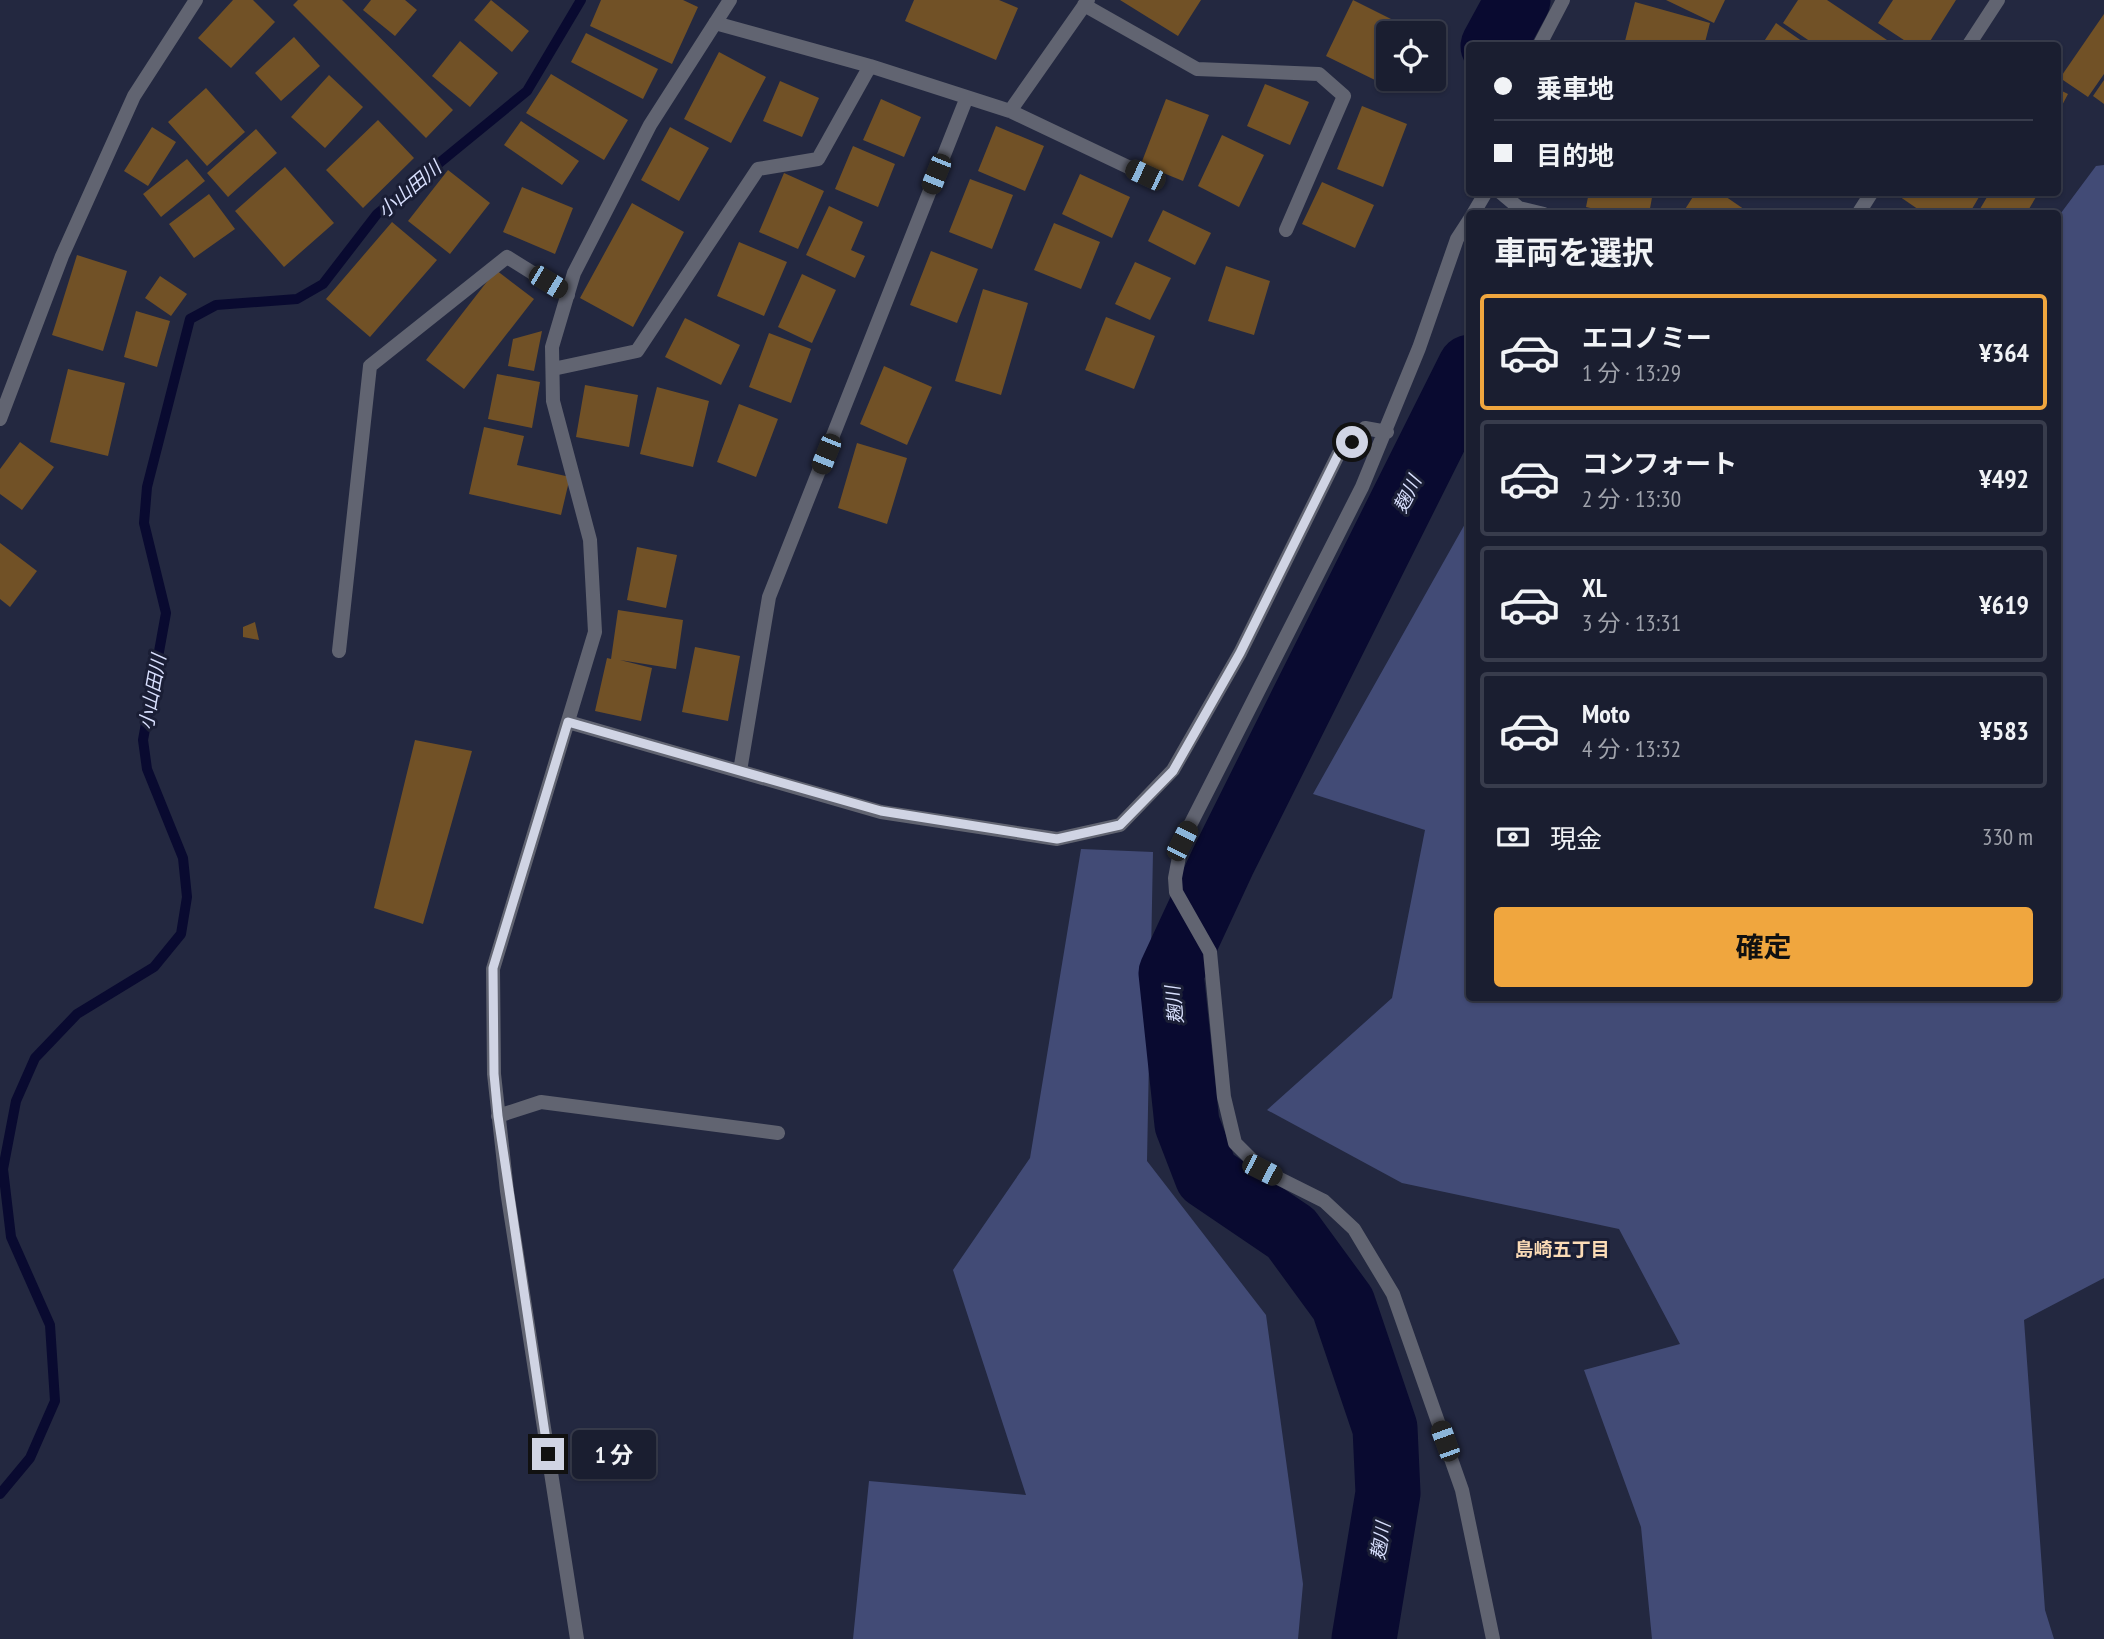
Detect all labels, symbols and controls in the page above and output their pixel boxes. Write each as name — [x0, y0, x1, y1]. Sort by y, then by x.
map controls — [1376, 21, 1446, 91]
button: locate — [1376, 21, 1446, 91]
text: 乗車地 — [1536, 72, 1614, 105]
text: 目的地 — [1536, 139, 1614, 172]
car — [919, 151, 954, 197]
water label: 小山田川 — [372, 154, 447, 223]
car — [1122, 157, 1169, 193]
text: 車両を選択 — [1494, 231, 1654, 273]
car — [525, 262, 572, 302]
icon: car — [1498, 321, 1561, 384]
text: エコノミー — [1582, 321, 1712, 354]
text: ¥364 — [1979, 336, 2029, 369]
text: 1 分 · 13:29 — [1582, 358, 1681, 387]
route start — [1336, 426, 1368, 458]
car — [809, 431, 844, 477]
icon: car — [1498, 447, 1561, 510]
text: コンフォート — [1582, 447, 1737, 480]
text: ¥492 — [1979, 462, 2029, 495]
water label: 麹川 — [1388, 470, 1427, 516]
text: 2 分 · 13:30 — [1582, 484, 1681, 513]
text: XL — [1582, 571, 1607, 604]
icon: car — [1498, 573, 1561, 636]
text: ¥619 — [1979, 588, 2029, 621]
text: 3 分 · 13:31 — [1582, 608, 1681, 637]
water label: 小山田川 — [134, 651, 171, 732]
text: Moto — [1582, 697, 1630, 730]
icon: car — [1498, 699, 1561, 762]
text: ¥583 — [1979, 714, 2029, 747]
text: 4 分 · 13:32 — [1582, 734, 1681, 763]
car — [1164, 818, 1201, 864]
icon: cash — [1494, 818, 1532, 856]
text: 現金 — [1550, 822, 1602, 855]
text: 330 m — [1982, 822, 2033, 851]
button: 確定 — [1494, 907, 2033, 987]
water label: 麹川 — [1160, 983, 1188, 1025]
car — [1239, 1151, 1286, 1189]
district label: 島崎五丁目 — [1514, 1237, 1610, 1261]
car — [1428, 1418, 1463, 1464]
callout: 1 分 — [572, 1430, 656, 1478]
route end — [532, 1438, 564, 1470]
text: 1 分 — [595, 1440, 633, 1469]
water label: 麹川 — [1365, 1518, 1395, 1562]

